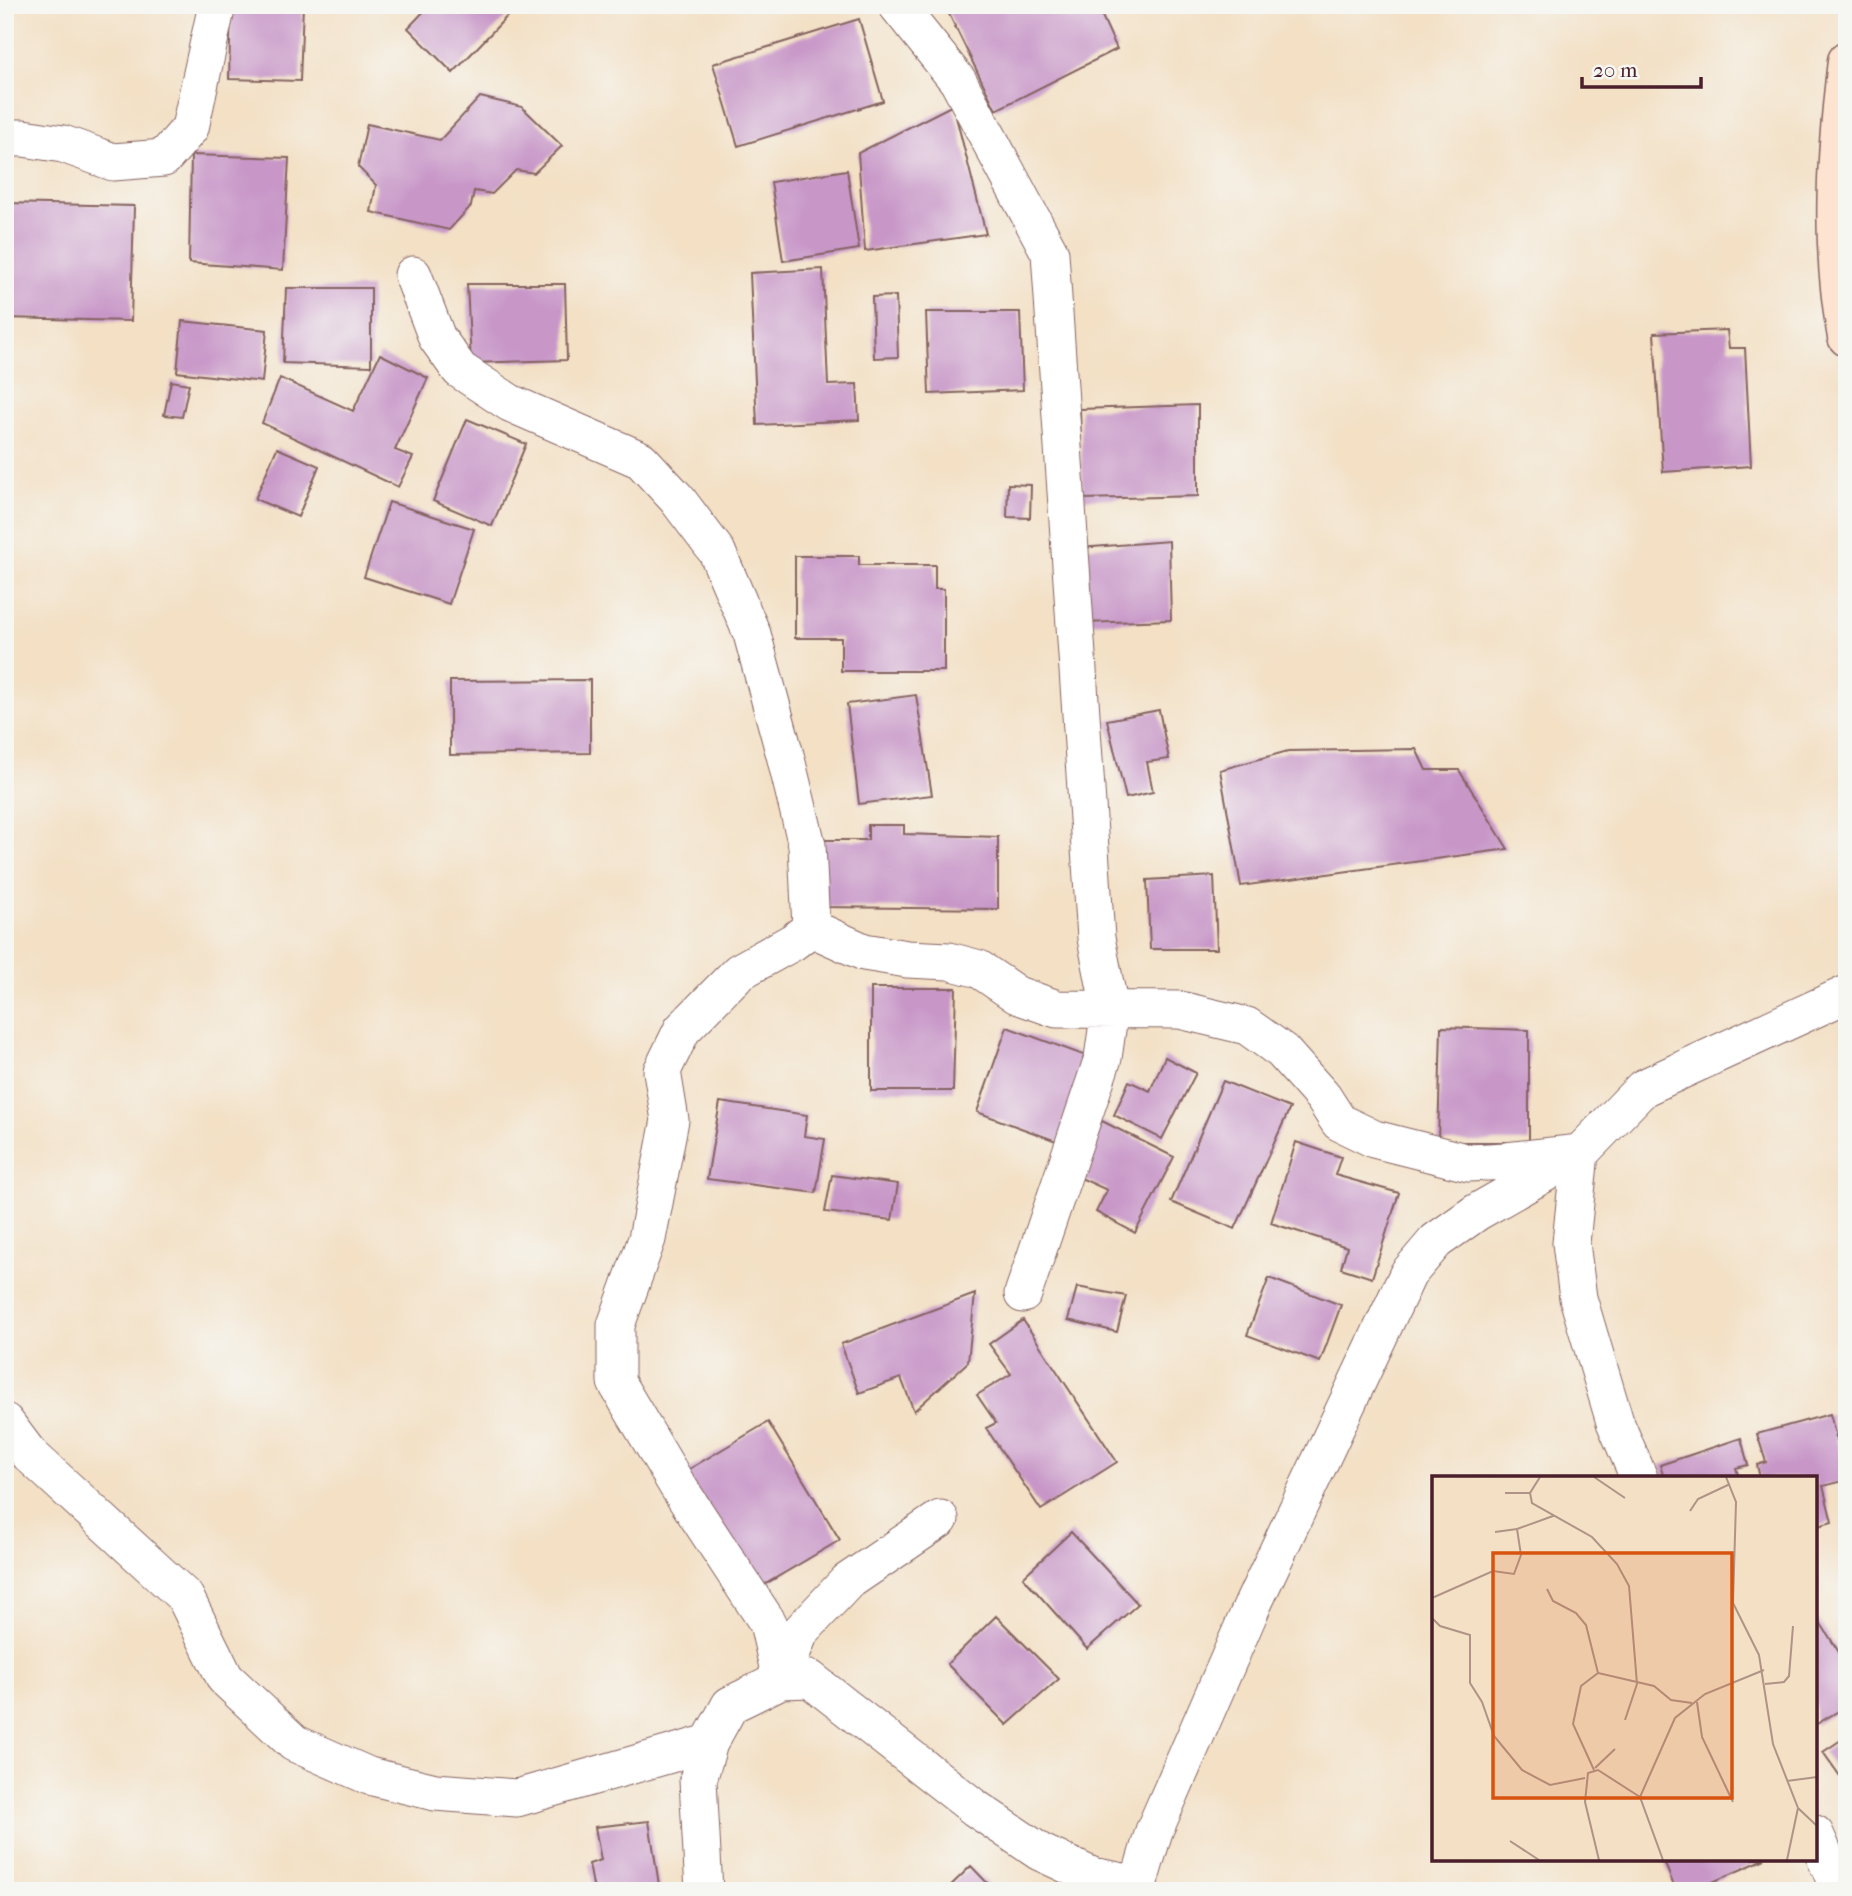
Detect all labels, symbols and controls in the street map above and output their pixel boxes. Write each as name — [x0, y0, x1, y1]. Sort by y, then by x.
scale bar — [1582, 46, 1702, 90]
text: 20 m — [1593, 58, 1638, 82]
inset map — [1432, 1476, 1817, 1861]

